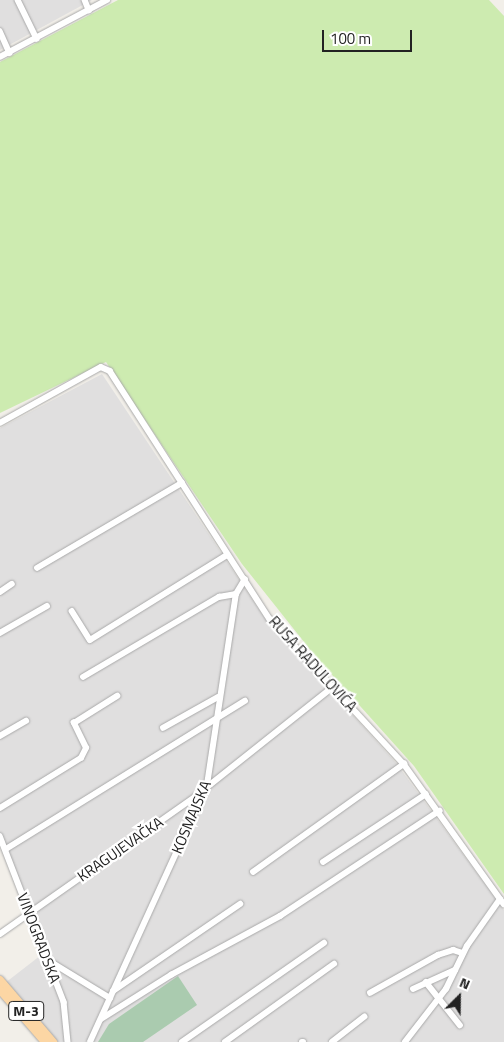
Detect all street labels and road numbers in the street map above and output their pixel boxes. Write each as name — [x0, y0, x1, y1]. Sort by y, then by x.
street label: RUSA RADULOVIĆA — [265, 612, 361, 716]
street label: KOSMAJSKA — [168, 778, 214, 856]
street label: KRAGUJEVAČKA — [74, 813, 166, 885]
street label: VINOGRADSKA — [14, 890, 64, 986]
road number: M-3 — [7, 999, 45, 1022]

